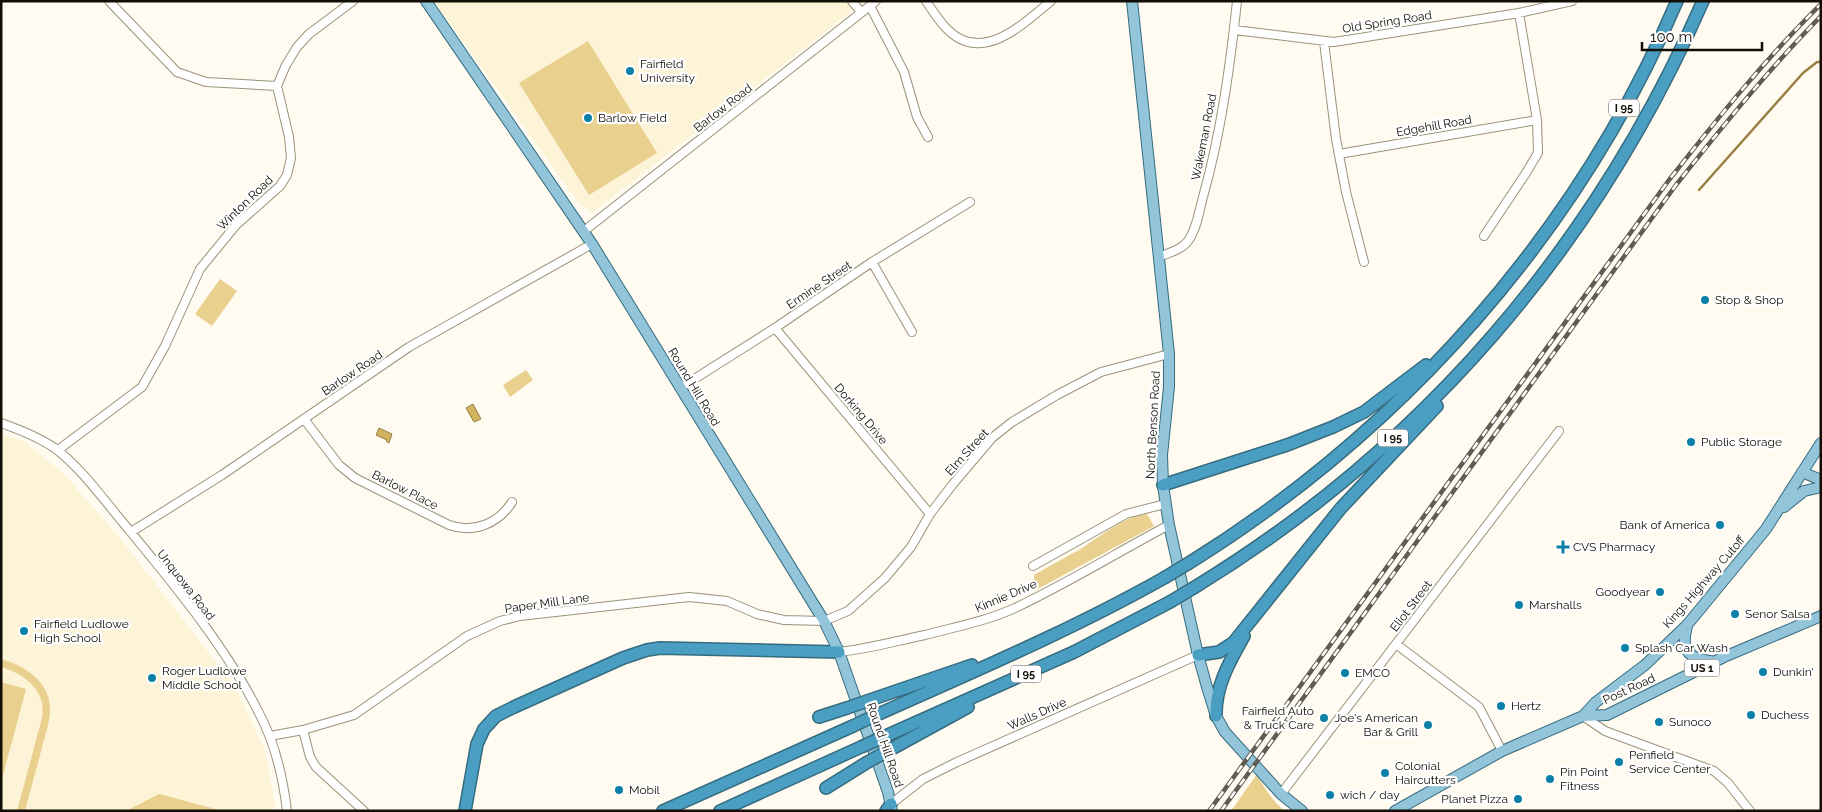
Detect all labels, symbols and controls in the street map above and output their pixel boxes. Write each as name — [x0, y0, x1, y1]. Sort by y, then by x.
street label: Old Spring Road — [1341, 8, 1433, 36]
scale bar — [1642, 20, 1762, 52]
text: 100 m — [1650, 28, 1692, 46]
place label: Fairfield University — [640, 57, 695, 85]
marker: Fairfield University — [624, 65, 636, 77]
street label: Barlow Road — [691, 81, 755, 135]
street label: Wakeman Road — [1189, 92, 1219, 182]
road number: I 95 — [1609, 100, 1639, 116]
place label: Barlow Field — [598, 111, 667, 125]
marker: Barlow Field — [582, 112, 594, 124]
street label: Edgehill Road — [1395, 112, 1473, 140]
street label: Winton Road — [214, 173, 276, 233]
street label: Ermine Street — [784, 258, 854, 312]
place label: Stop & Shop — [1715, 293, 1784, 307]
marker: Stop & Shop — [1699, 294, 1711, 306]
street label: Round Hill Road — [665, 345, 723, 429]
street label: Barlow Road — [319, 348, 385, 398]
street label: North Benson Road — [1143, 371, 1163, 479]
street label: Dorking Drive — [832, 381, 890, 447]
street label: Elm Street — [942, 426, 992, 478]
road number: I 95 — [1378, 429, 1408, 446]
place label: Public Storage — [1701, 435, 1782, 449]
marker: Public Storage — [1685, 436, 1697, 448]
street label: Barlow Place — [370, 467, 440, 513]
place label: Bank of America — [1619, 518, 1710, 532]
marker: Bank of America — [1714, 519, 1726, 531]
street label: Kings Highway Cutoff — [1660, 532, 1749, 631]
place label: CVS Pharmacy — [1573, 540, 1656, 554]
marker: CVS Pharmacy — [1557, 541, 1569, 553]
street label: Unquowa Road — [154, 547, 218, 623]
street label: Kinnie Drive — [973, 577, 1039, 615]
street label: Eliot Street — [1387, 578, 1435, 634]
place label: Goodyear — [1596, 585, 1651, 599]
marker: Goodyear — [1654, 586, 1666, 598]
street label: Paper Mill Lane — [504, 590, 590, 616]
place label: Marshalls — [1529, 598, 1582, 612]
marker: Marshalls — [1513, 599, 1525, 611]
place label: Senor Salsa — [1745, 607, 1810, 621]
marker: Senor Salsa — [1729, 608, 1741, 620]
place label: Fairfield Ludlowe High School — [34, 617, 129, 645]
marker: Fairfield Ludlowe High School — [18, 625, 30, 637]
place label: Splash Car Wash — [1635, 641, 1728, 655]
marker: Splash Car Wash — [1619, 642, 1631, 654]
road number: US 1 — [1684, 660, 1720, 676]
place label: Roger Ludlowe Middle School — [162, 664, 247, 692]
place label: Dunkin' — [1773, 665, 1814, 679]
road number: I 95 — [1011, 666, 1041, 682]
place label: EMCO — [1355, 666, 1390, 680]
marker: Dunkin' — [1757, 666, 1769, 678]
marker: EMCO — [1339, 667, 1351, 679]
street label: Post Road — [1601, 671, 1657, 707]
marker: Roger Ludlowe Middle School — [146, 672, 158, 684]
street label: Walls Drive — [1006, 695, 1068, 733]
place label: Hertz — [1511, 699, 1541, 713]
marker: Hertz — [1495, 700, 1507, 712]
street label: Round Hill Road — [864, 701, 906, 789]
place label: Fairfield Auto & Truck Care — [1242, 704, 1314, 732]
place label: Duchess — [1761, 708, 1809, 722]
marker: Duchess — [1745, 709, 1757, 721]
place label: Joe's American Bar & Grill — [1334, 711, 1419, 739]
marker: Fairfield Auto & Truck Care — [1318, 712, 1330, 724]
place label: Sunoco — [1669, 715, 1711, 729]
marker: Sunoco — [1653, 716, 1665, 728]
marker: Joe's American Bar & Grill — [1422, 719, 1434, 731]
place label: Penfield Service Center — [1629, 748, 1711, 776]
marker: Penfield Service Center — [1613, 756, 1625, 768]
place label: Colonial Haircutters — [1395, 759, 1456, 787]
place label: Pin Point Fitness — [1560, 765, 1608, 793]
marker: Colonial Haircutters — [1379, 767, 1391, 779]
marker: Pin Point Fitness — [1544, 773, 1556, 785]
place label: Mobil — [629, 783, 661, 797]
marker: Mobil — [613, 784, 625, 796]
place label: wich / day — [1340, 788, 1400, 802]
marker: wich / day — [1324, 789, 1336, 801]
place label: Planet Pizza — [1441, 792, 1508, 806]
marker: Planet Pizza — [1512, 793, 1524, 805]

